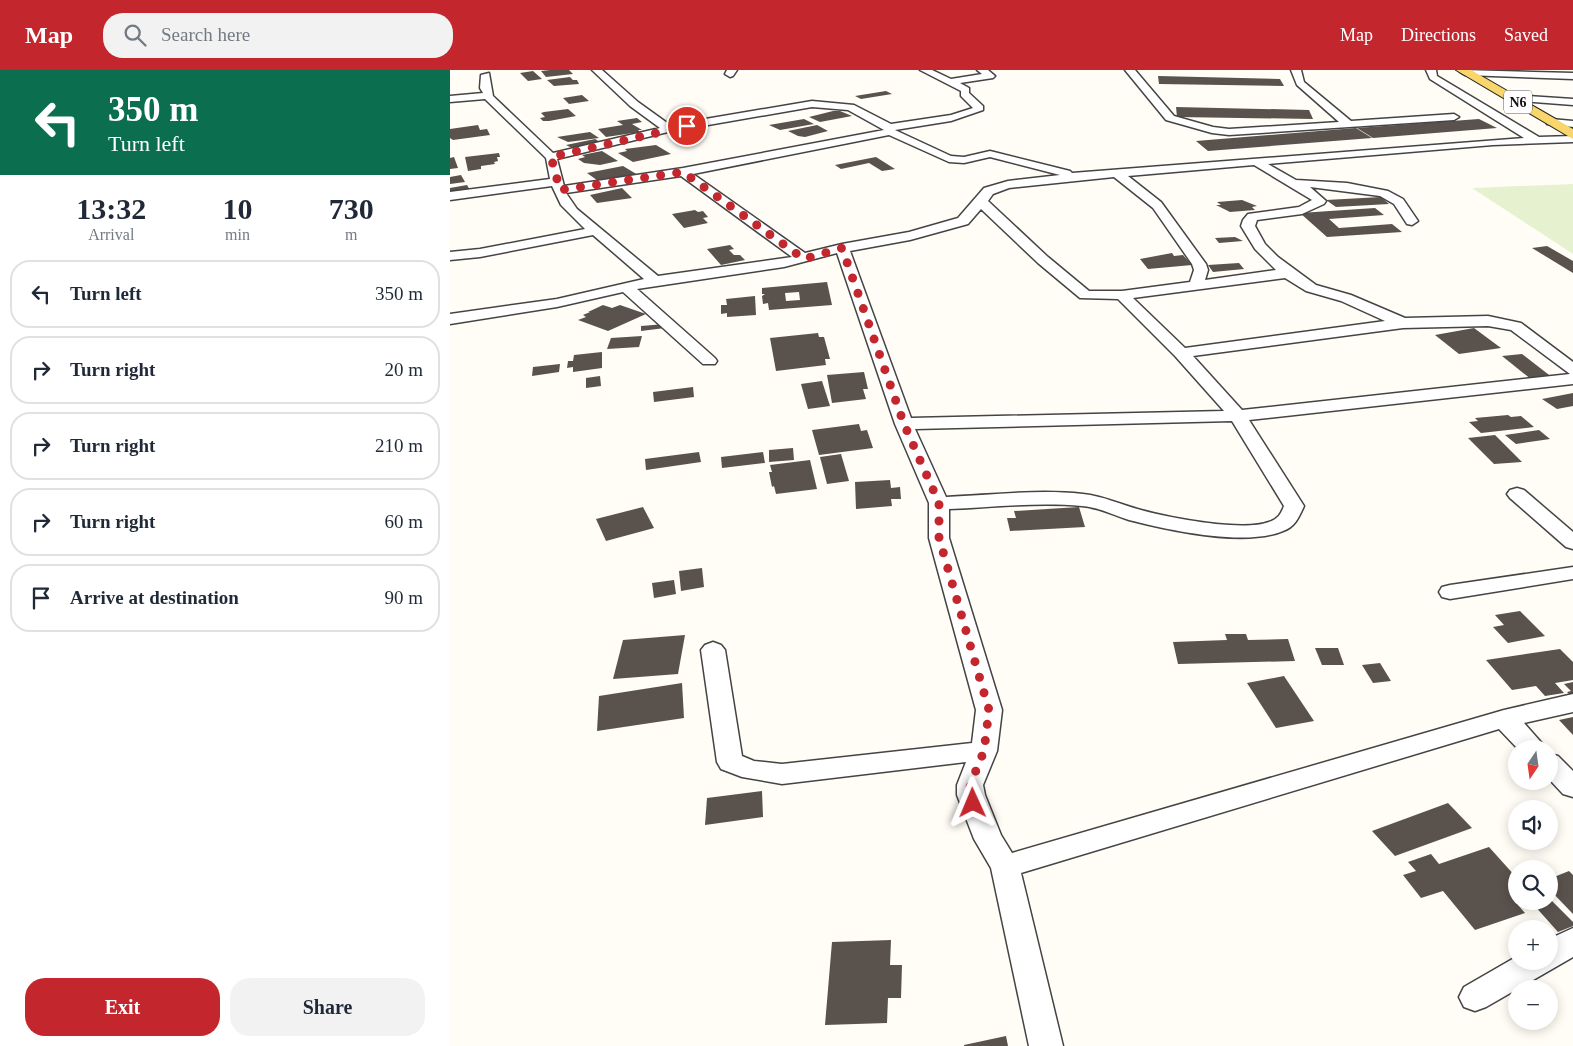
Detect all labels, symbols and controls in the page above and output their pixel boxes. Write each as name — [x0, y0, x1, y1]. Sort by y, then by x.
search box — [103, 13, 453, 58]
icon: search — [121, 21, 149, 49]
text: Map — [25, 22, 73, 48]
text: Search here — [161, 24, 250, 45]
text: Map — [1340, 25, 1373, 45]
text: Directions — [1401, 25, 1476, 45]
text: Saved — [1504, 25, 1548, 45]
icon: left — [25, 90, 90, 155]
text: 350 m — [108, 90, 198, 129]
road number: N6 — [1504, 91, 1532, 114]
pin — [666, 105, 708, 147]
icon: arrive — [673, 112, 701, 140]
text: Turn left — [108, 131, 185, 156]
text: 13:32 — [76, 192, 146, 225]
text: 10 — [223, 192, 253, 225]
text: 730 — [329, 192, 374, 225]
text: Arrival — [88, 226, 134, 243]
text: min — [225, 226, 250, 243]
text: m — [345, 226, 357, 243]
icon: left — [27, 280, 55, 308]
text: Turn left — [70, 283, 142, 304]
text: 350 m — [375, 283, 423, 304]
icon: right — [27, 356, 55, 384]
text: Turn right — [70, 359, 155, 380]
text: 20 m — [384, 359, 423, 380]
icon: right — [27, 432, 55, 460]
text: Turn right — [70, 435, 155, 456]
text: 210 m — [375, 435, 423, 456]
icon: right — [27, 508, 55, 536]
text: Turn right — [70, 511, 155, 532]
text: 60 m — [384, 511, 423, 532]
icon: arrive — [27, 584, 55, 612]
text: Arrive at destination — [70, 587, 239, 608]
text: 90 m — [384, 587, 423, 608]
north arrow — [1508, 740, 1558, 790]
map controls — [1508, 740, 1558, 1030]
position arrow — [946, 776, 998, 828]
button: sound — [1508, 800, 1558, 850]
button: search — [1508, 860, 1558, 910]
button: + — [1508, 920, 1558, 970]
button: Exit — [25, 978, 220, 1036]
button: Share — [230, 978, 425, 1036]
button: − — [1508, 980, 1558, 1030]

